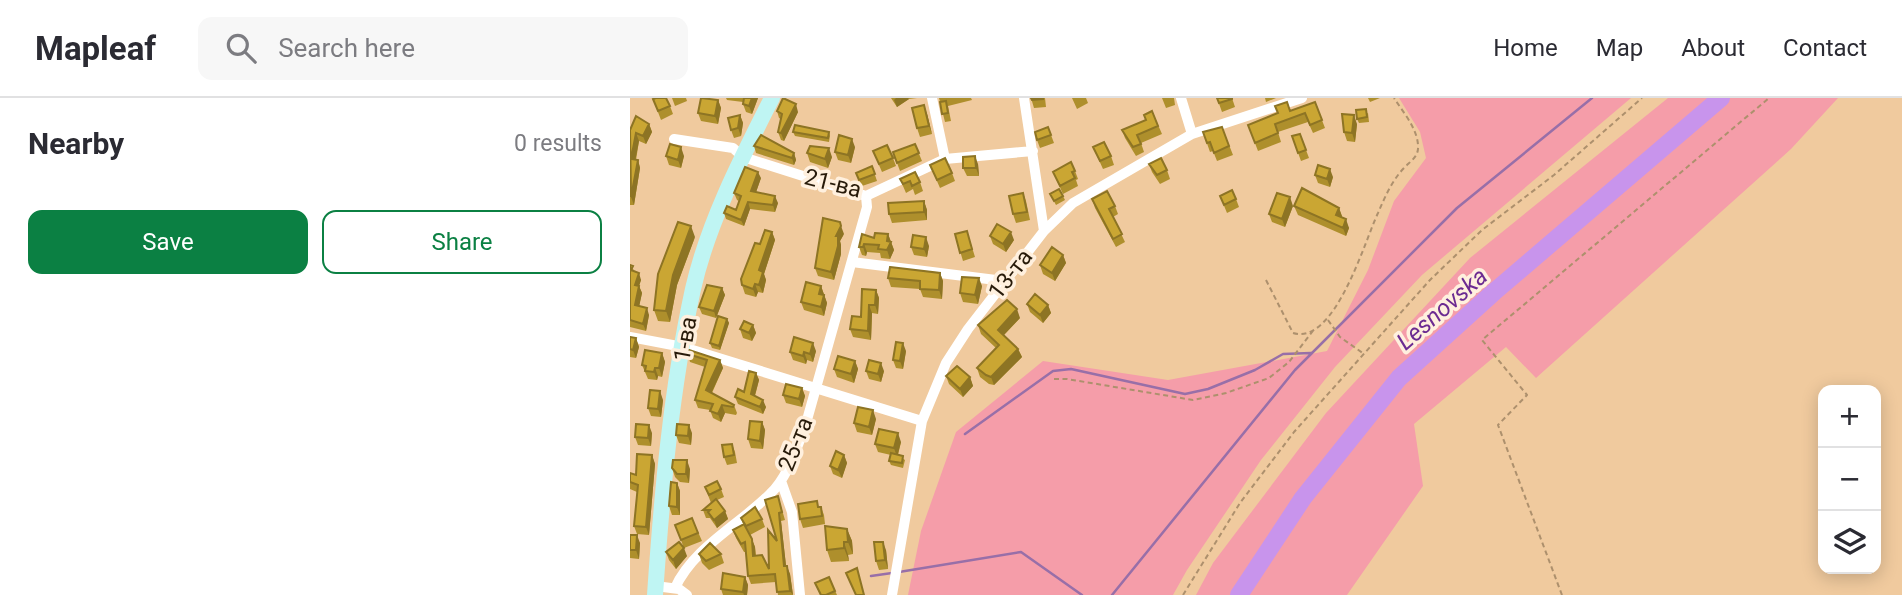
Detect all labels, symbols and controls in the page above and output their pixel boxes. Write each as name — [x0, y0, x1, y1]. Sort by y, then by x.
search box — [198, 17, 688, 80]
text: Mapleaf — [35, 29, 156, 68]
icon: search — [222, 29, 260, 67]
text: Search here — [278, 33, 415, 63]
text: Home — [1493, 34, 1558, 62]
text: Map — [1596, 34, 1643, 62]
text: About — [1681, 34, 1745, 62]
text: Contact — [1783, 34, 1867, 62]
text: Nearby — [28, 126, 124, 161]
text: 0 results — [514, 130, 602, 157]
street label: 21-ва — [802, 163, 864, 204]
button: Save — [28, 210, 308, 274]
button: Share — [322, 210, 602, 274]
street label: 13-та — [983, 244, 1038, 305]
water label: Lesnovska — [1391, 262, 1493, 356]
street label: 1-ва — [668, 315, 703, 364]
map controls — [1818, 385, 1881, 574]
button: + — [1818, 385, 1881, 448]
street label: 25-та — [773, 413, 818, 475]
button: − — [1818, 448, 1881, 511]
button: layers — [1818, 511, 1881, 574]

